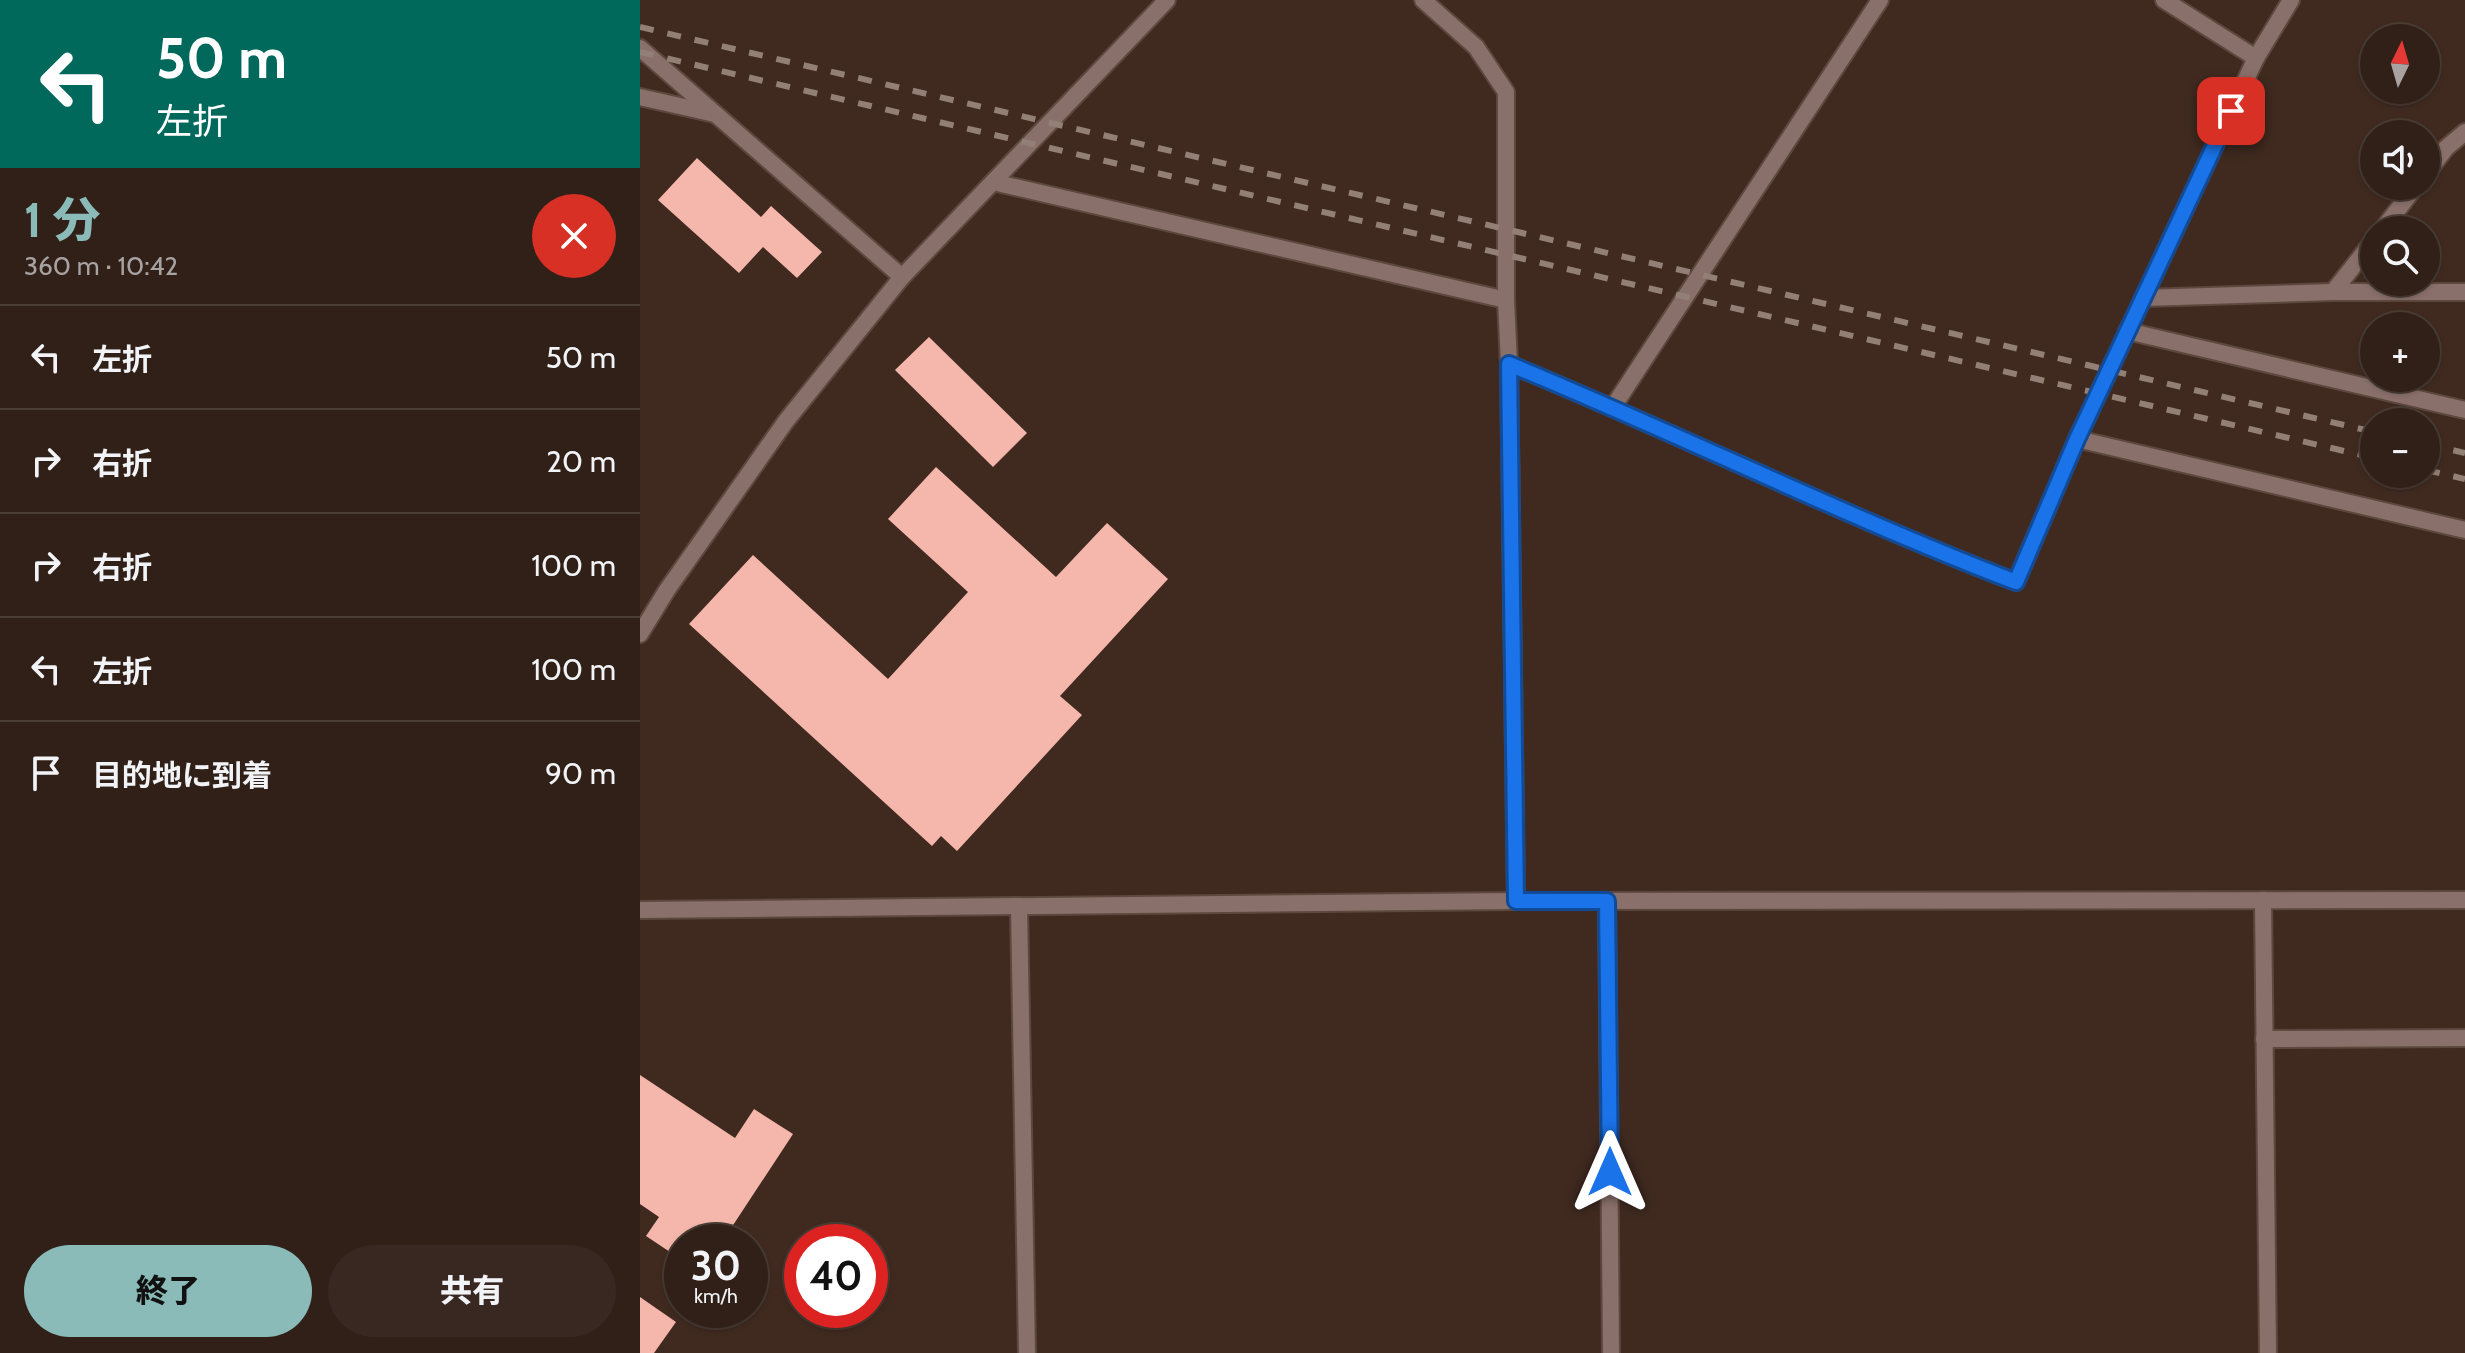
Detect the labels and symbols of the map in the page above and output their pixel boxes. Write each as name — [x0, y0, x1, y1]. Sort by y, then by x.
north arrow — [2360, 24, 2440, 104]
pin — [2197, 77, 2265, 145]
position arrow — [1568, 1130, 1652, 1214]
speed limit sign: 40 — [784, 1224, 888, 1328]

